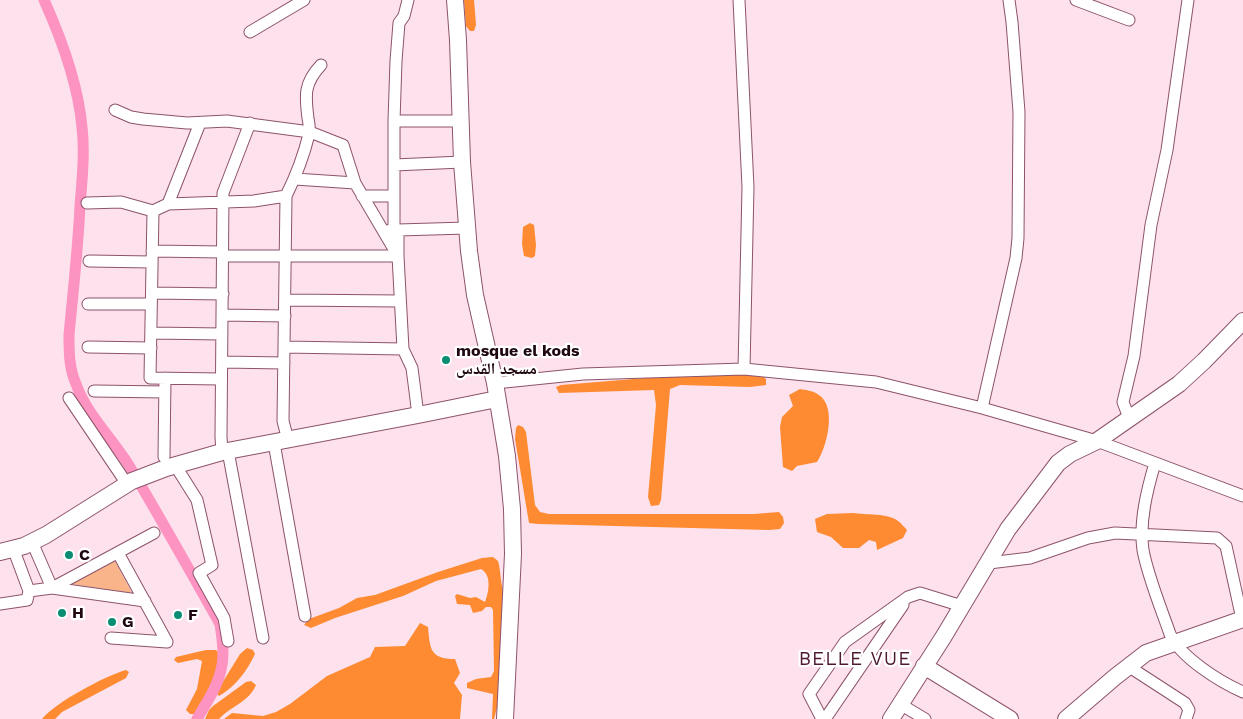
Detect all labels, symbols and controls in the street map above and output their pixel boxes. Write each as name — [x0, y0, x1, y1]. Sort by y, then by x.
place label: mosque el kods مسجد القدس — [456, 341, 580, 379]
marker: mosque el kods مسجد القدس — [440, 354, 452, 366]
place label: C — [79, 545, 90, 565]
marker: C — [63, 549, 75, 561]
place label: H — [72, 603, 84, 623]
place label: F — [188, 605, 198, 625]
marker: H — [56, 607, 68, 619]
marker: F — [172, 609, 184, 621]
place label: G — [122, 612, 134, 632]
marker: G — [106, 616, 118, 628]
district label: BELLE VUE — [798, 648, 912, 670]

